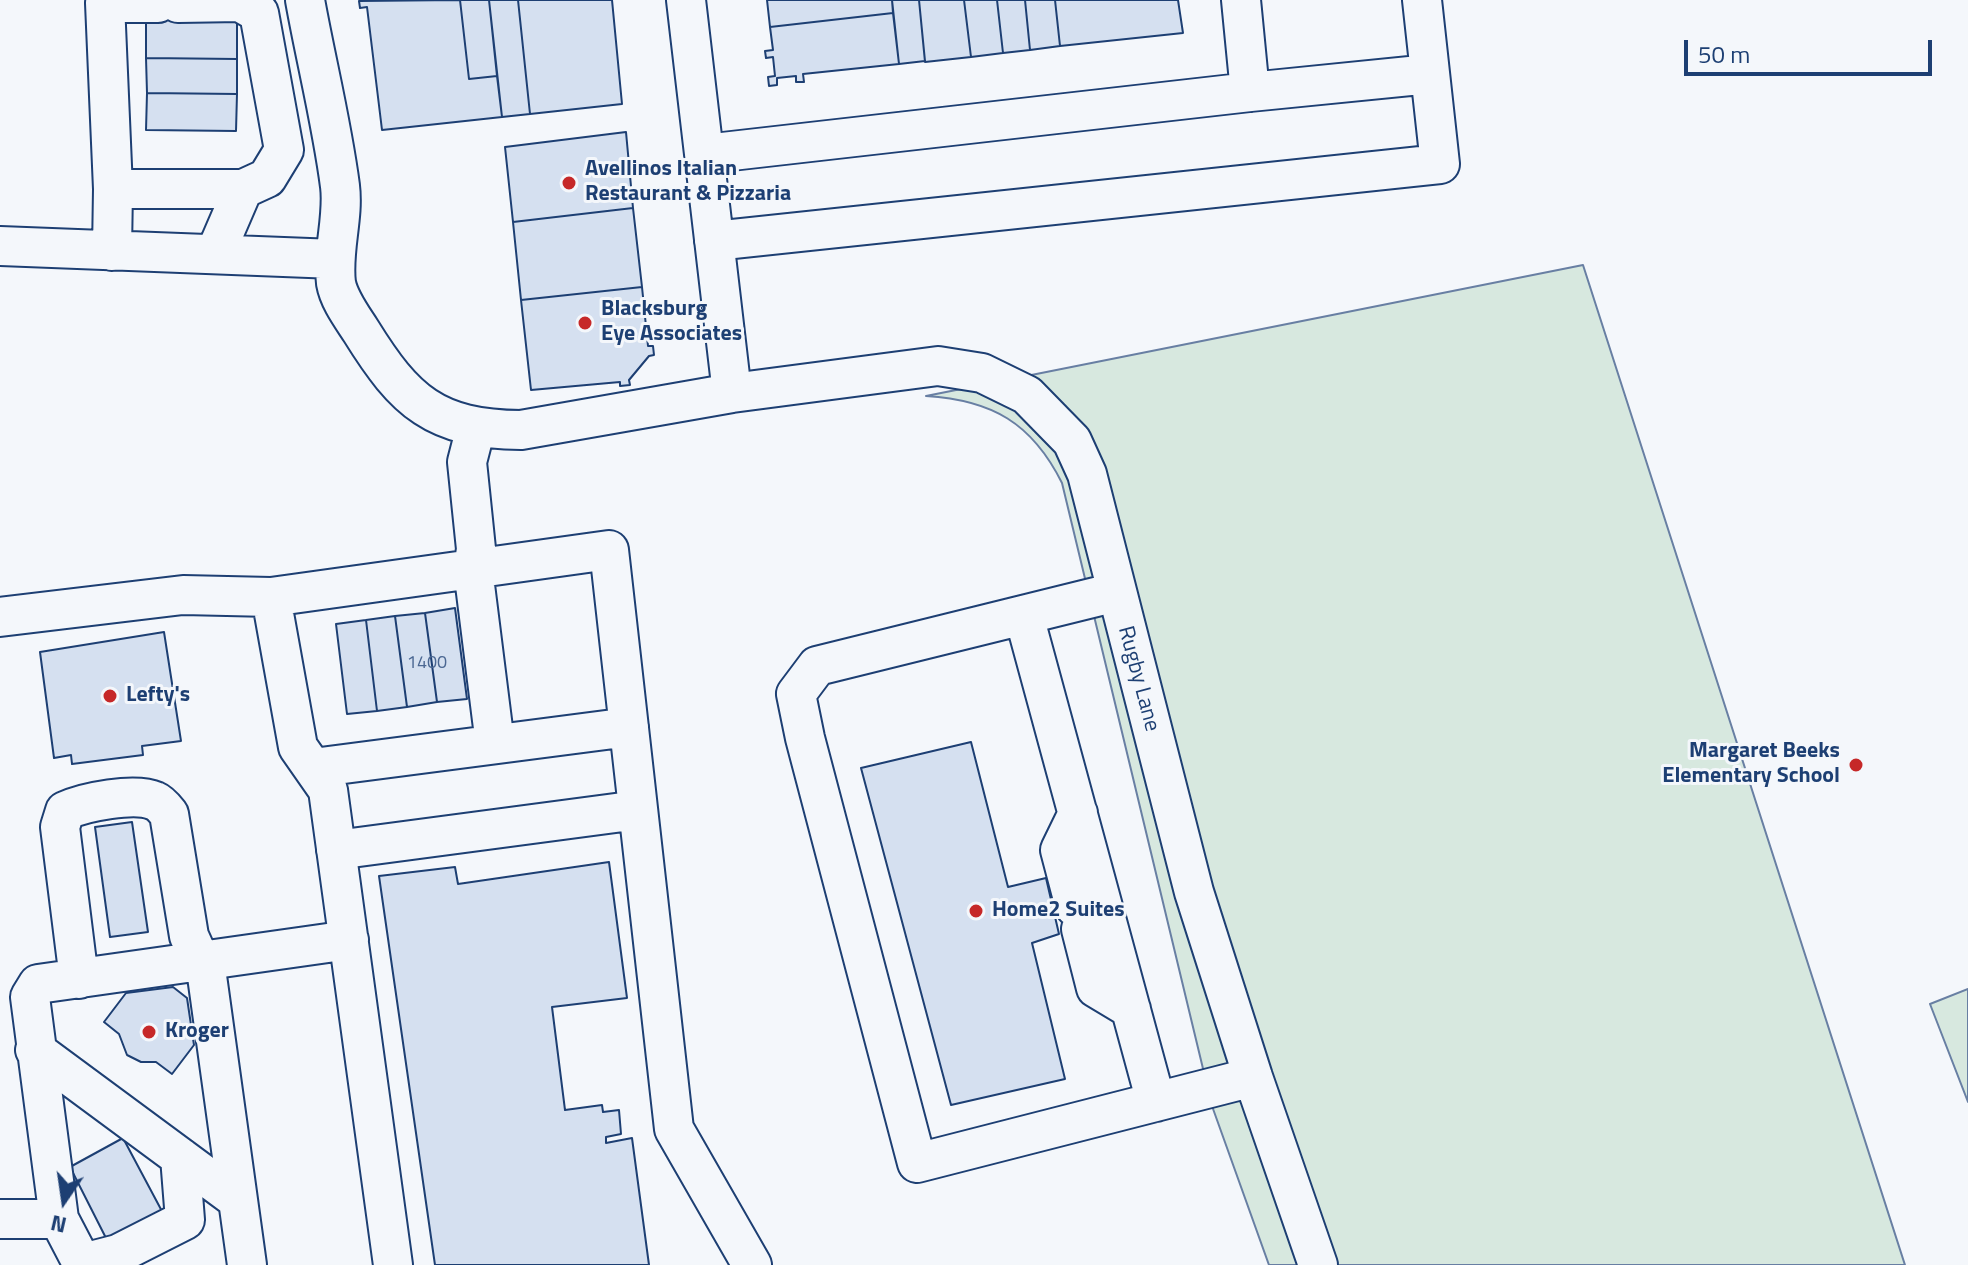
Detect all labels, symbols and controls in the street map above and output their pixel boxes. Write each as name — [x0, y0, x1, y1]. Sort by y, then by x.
scale bar — [1688, 24, 1936, 74]
text: 50 m — [1698, 36, 1750, 72]
place label: Avellinos Italian Restaurant & Pizzaria — [585, 157, 791, 208]
marker: Avellinos Italian Restaurant & Pizzaria — [560, 174, 578, 192]
place label: Blacksburg Eye Associates — [601, 297, 742, 348]
marker: Blacksburg Eye Associates — [576, 314, 594, 332]
street label: Rugby Lane — [1111, 624, 1165, 734]
house number: 1400 — [407, 653, 447, 675]
place label: Lefty's — [126, 683, 190, 709]
marker: Lefty's — [101, 687, 119, 705]
place label: Margaret Beeks Elementary School — [1662, 739, 1840, 790]
marker: Margaret Beeks Elementary School — [1847, 756, 1865, 774]
place label: Home2 Suites — [992, 898, 1125, 924]
marker: Home2 Suites — [967, 902, 985, 920]
place label: Kroger — [165, 1019, 229, 1045]
marker: Kroger — [140, 1023, 158, 1041]
north arrow — [24, 1161, 104, 1241]
text: N — [47, 1206, 70, 1243]

